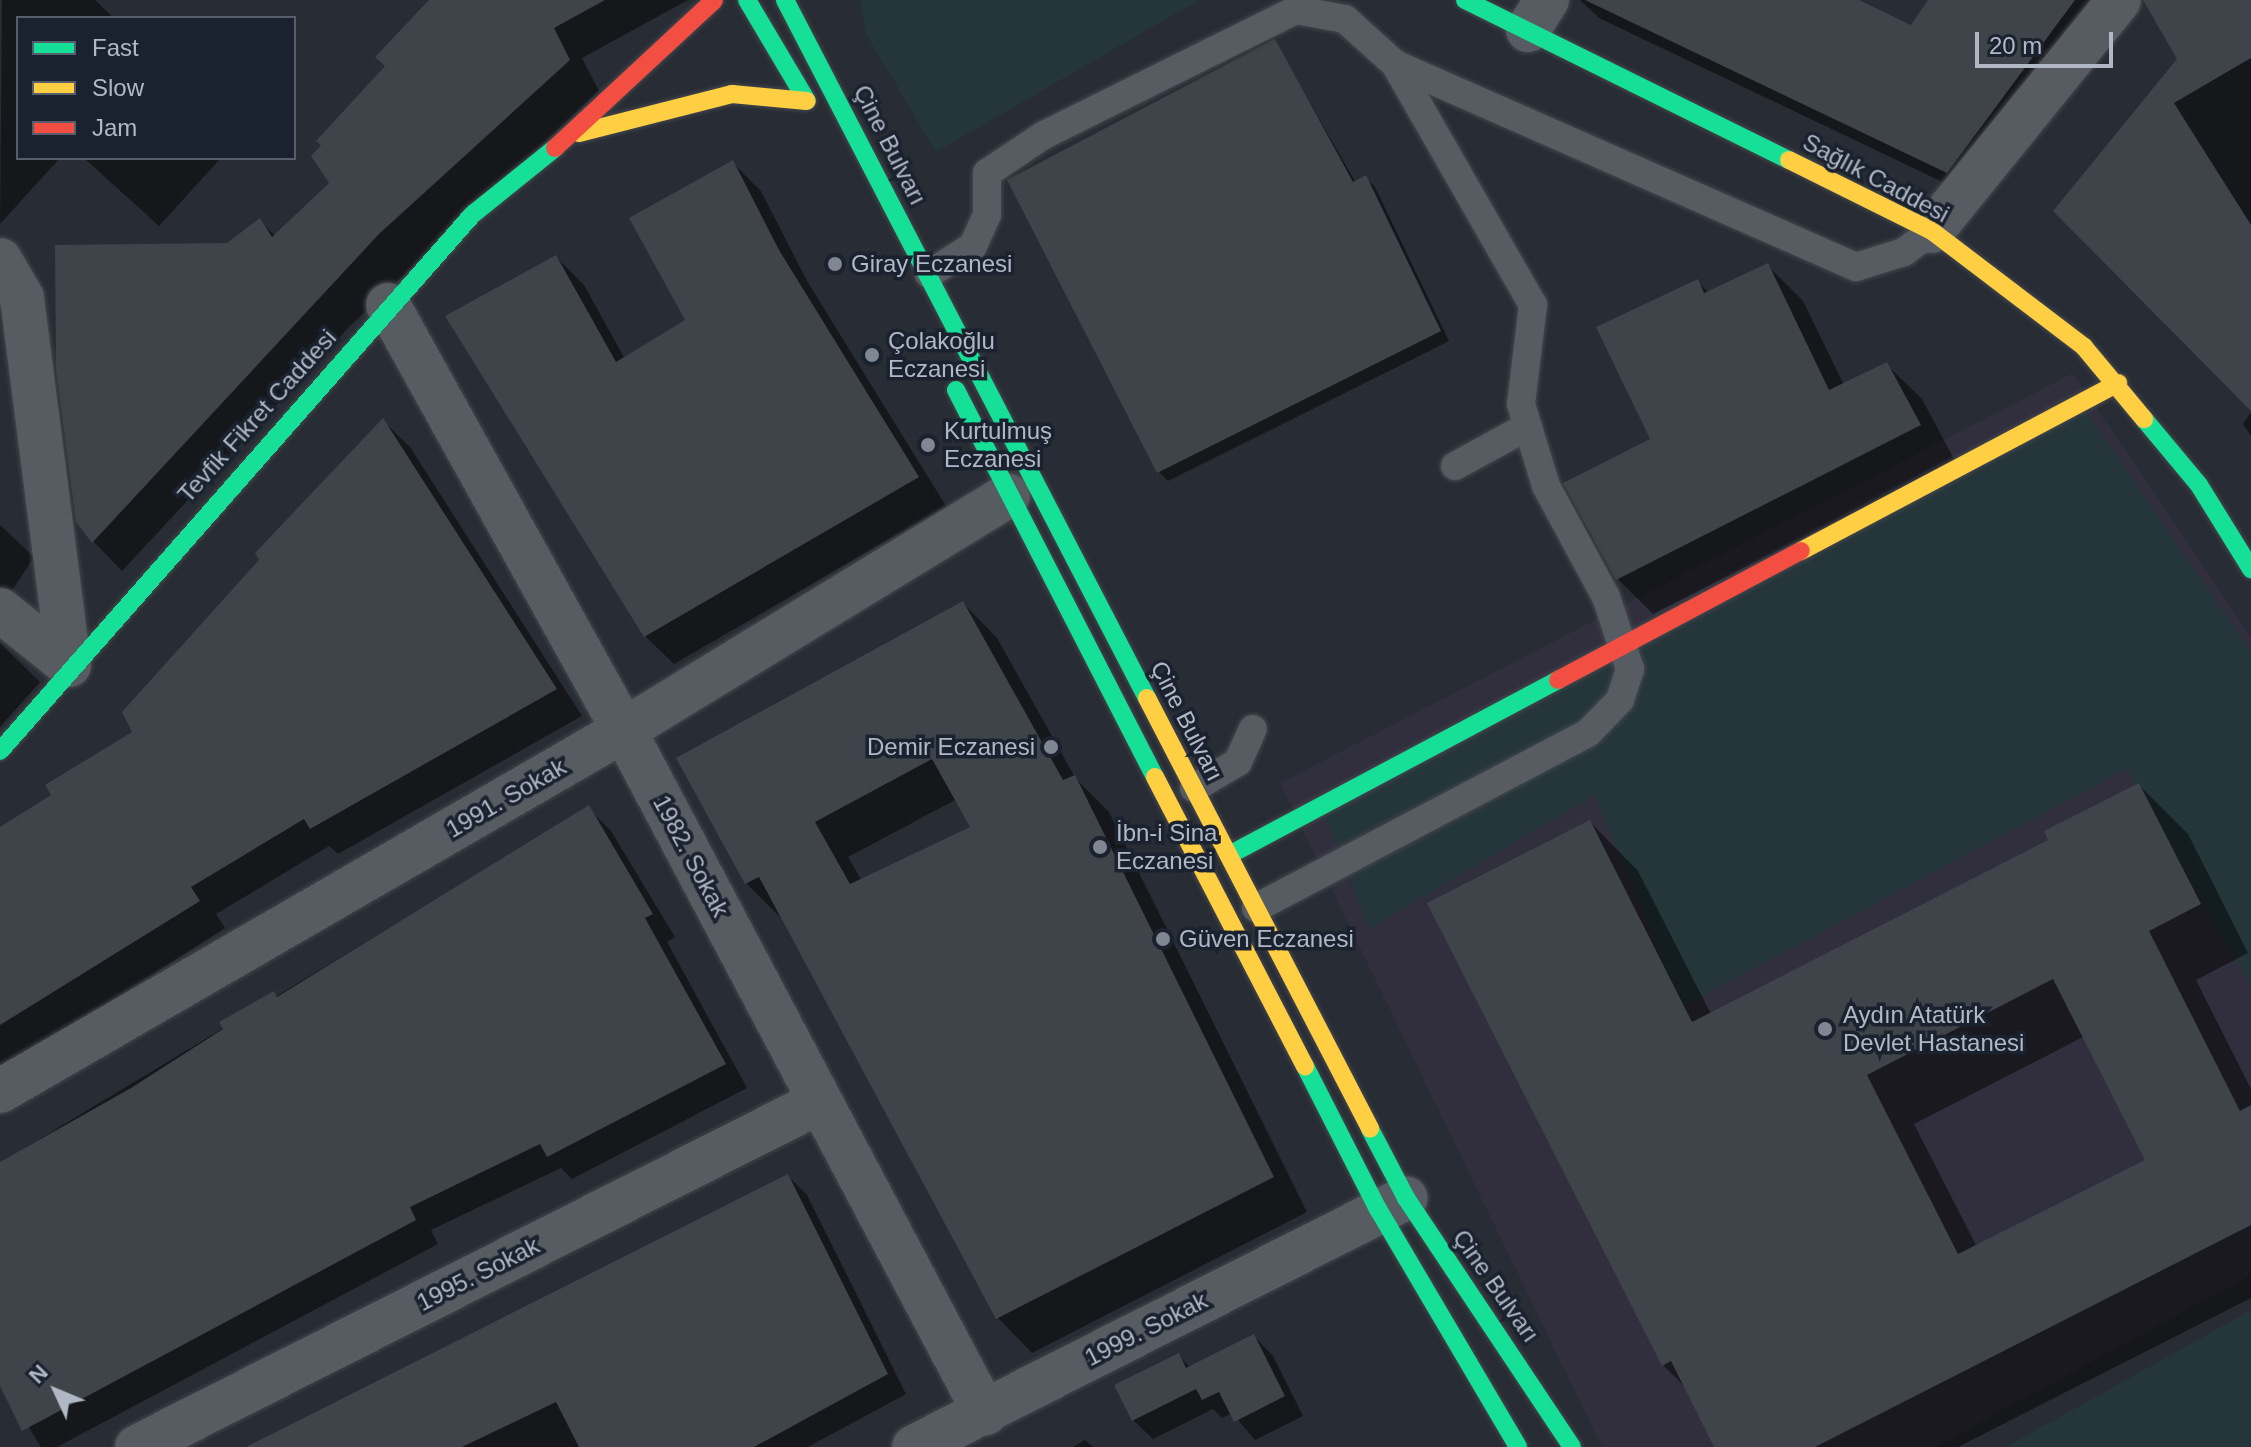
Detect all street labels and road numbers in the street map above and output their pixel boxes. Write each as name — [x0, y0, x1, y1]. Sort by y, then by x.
street label: Çine Bulvarı — [847, 80, 933, 210]
street label: Sağlık Caddesi — [1798, 127, 1954, 229]
street label: Tevfik Fikret Caddesi — [172, 324, 342, 508]
street label: Çine Bulvarı — [1144, 656, 1230, 786]
street label: 1991. Sokak — [441, 752, 571, 844]
street label: 1982. Sokak — [647, 790, 735, 922]
street label: Çine Bulvarı — [1447, 1224, 1545, 1348]
street label: 1995. Sokak — [412, 1231, 544, 1317]
street label: 1999. Sokak — [1080, 1286, 1212, 1372]

